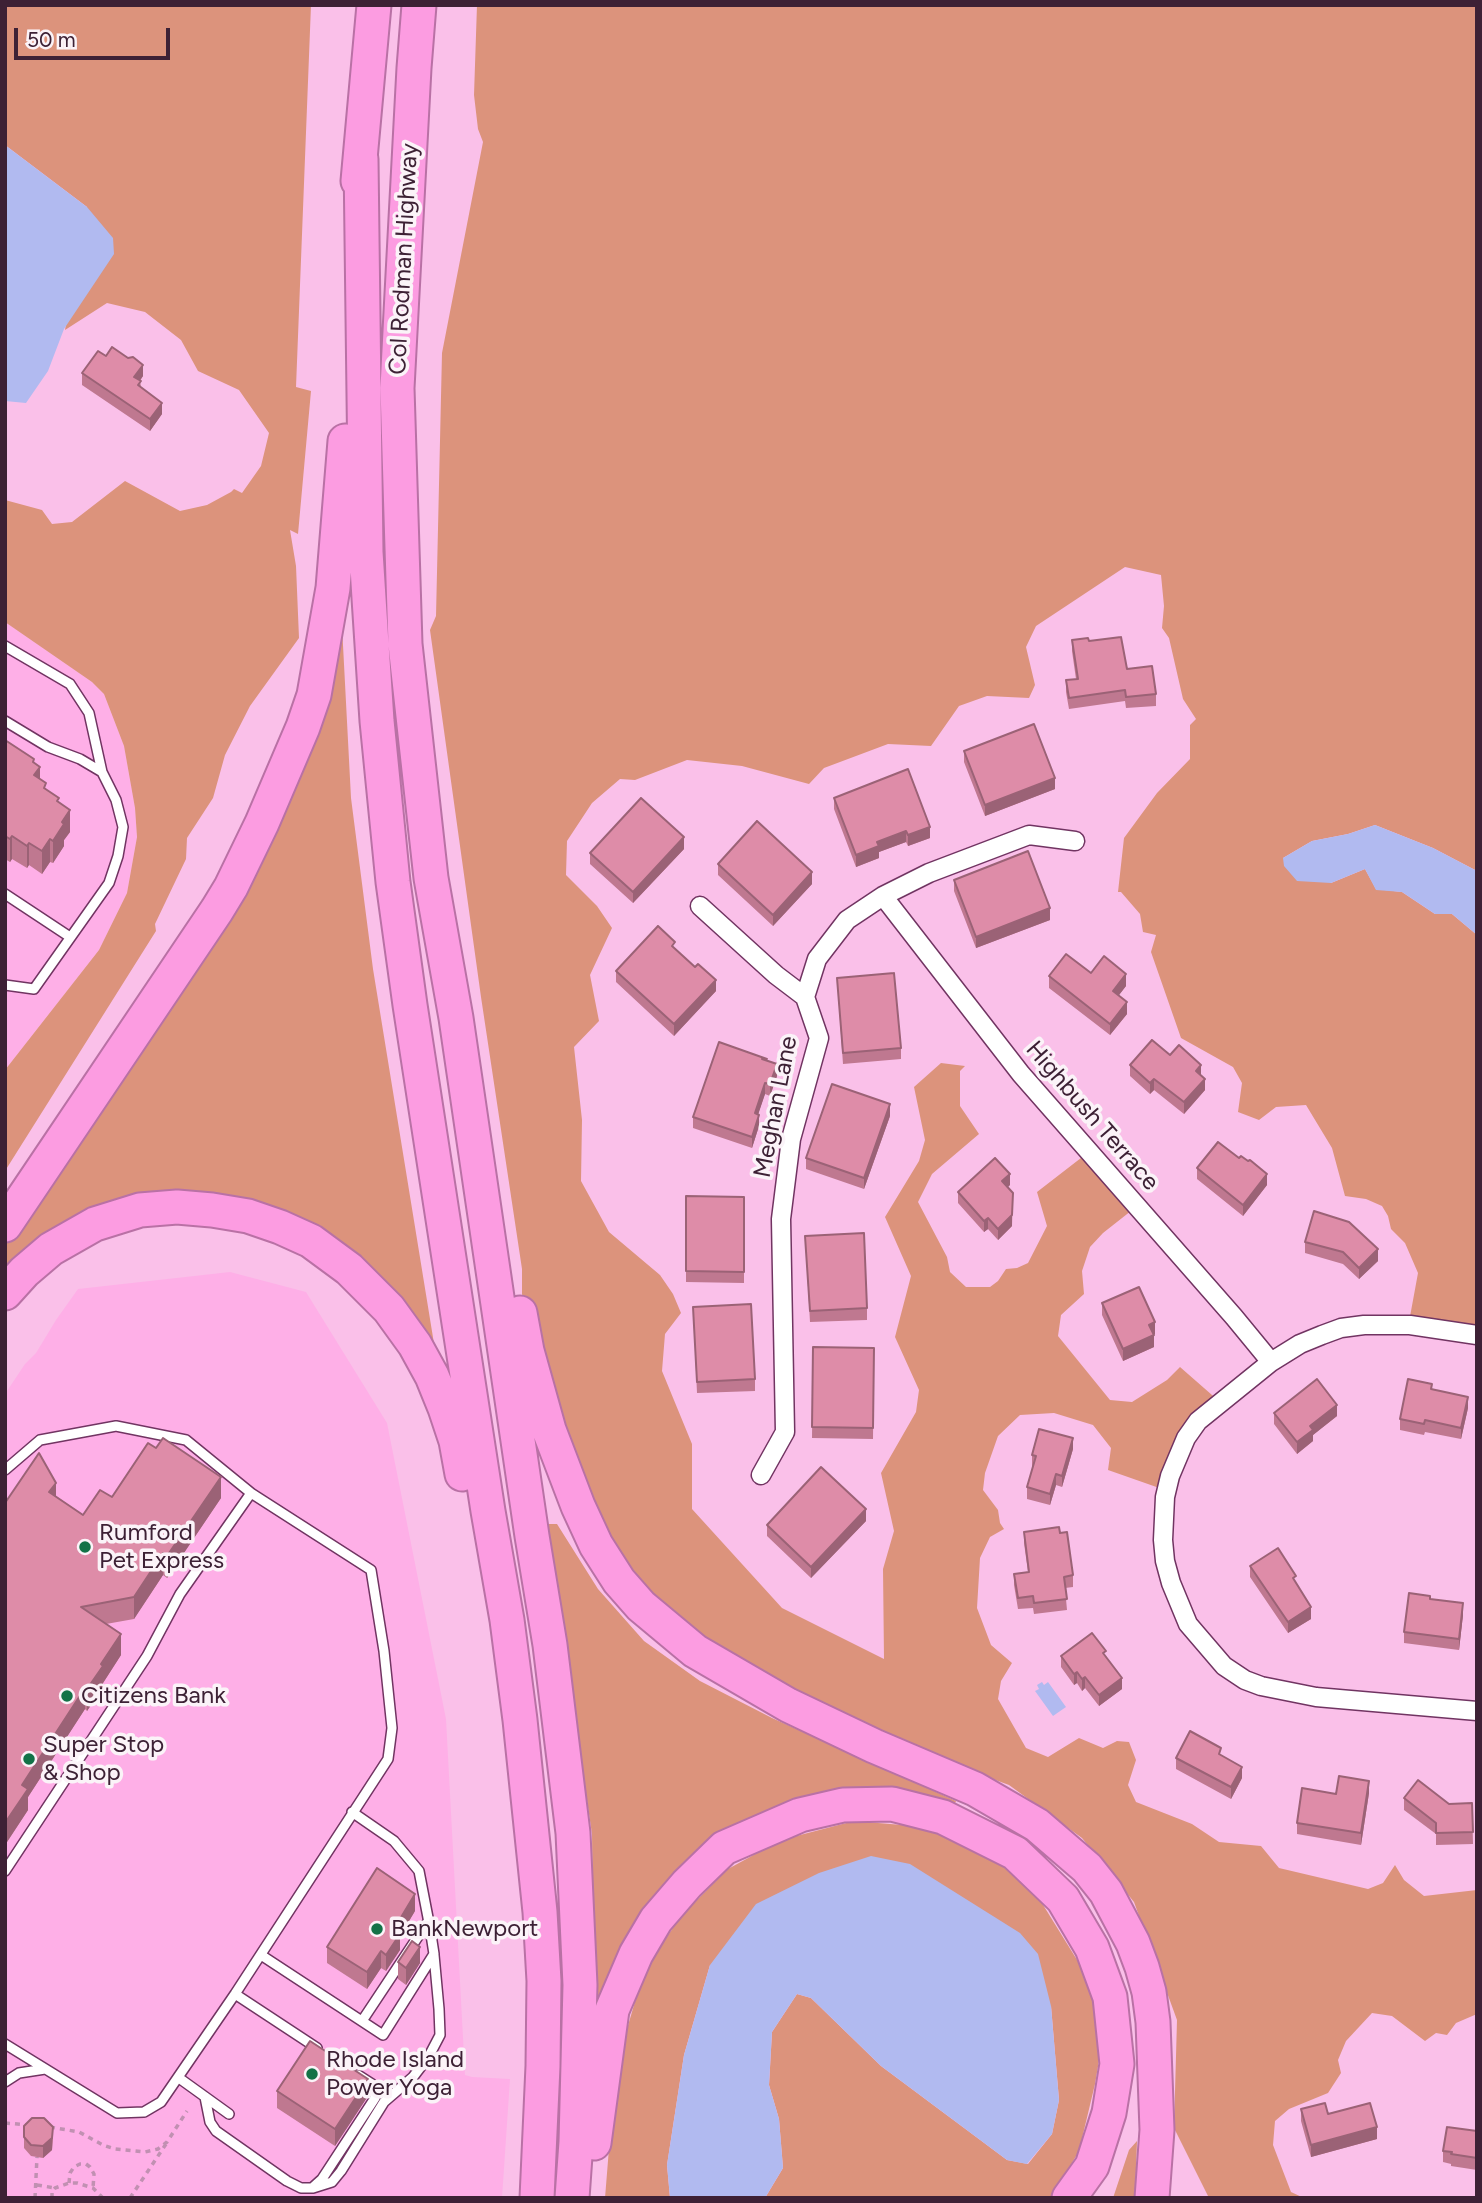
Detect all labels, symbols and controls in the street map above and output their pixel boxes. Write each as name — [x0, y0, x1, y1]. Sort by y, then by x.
scale bar — [18, 14, 173, 58]
text: 50 m — [27, 27, 76, 52]
street label: Col Rodman Highway — [384, 143, 424, 375]
street label: Meghan Lane — [748, 1034, 804, 1180]
street label: Highbush Terrace — [1019, 1035, 1165, 1197]
place label: Rumford Pet Express — [99, 1519, 224, 1575]
marker: Rumford Pet Express — [77, 1539, 93, 1555]
place label: Citizens Bank — [81, 1682, 226, 1710]
marker: Citizens Bank — [59, 1688, 75, 1704]
place label: Super Stop & Shop — [43, 1731, 164, 1787]
marker: Super Stop & Shop — [21, 1751, 37, 1767]
place label: BankNewport — [391, 1915, 538, 1943]
marker: BankNewport — [369, 1921, 385, 1937]
place label: Rhode Island Power Yoga — [326, 2046, 464, 2102]
marker: Rhode Island Power Yoga — [304, 2066, 320, 2082]

